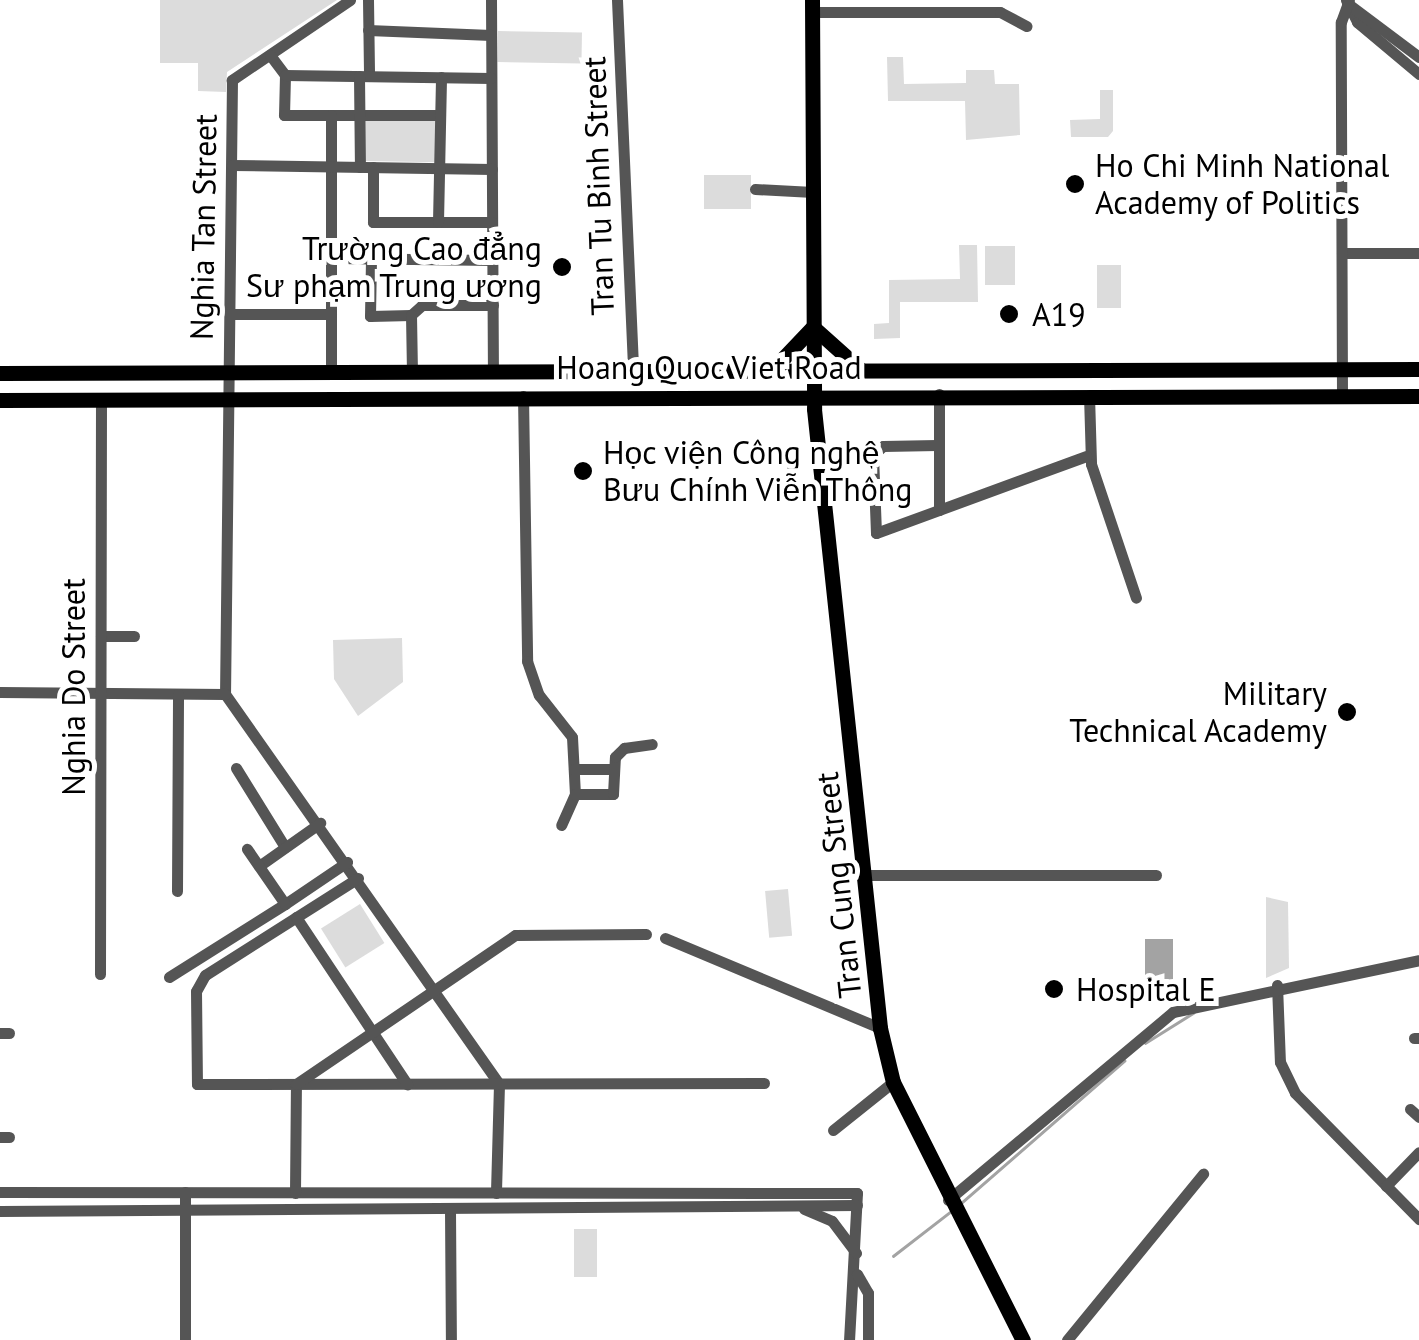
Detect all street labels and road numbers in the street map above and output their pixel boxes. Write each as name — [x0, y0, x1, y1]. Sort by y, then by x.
street label: Tran Tu Binh Street — [574, 55, 622, 317]
street label: Nghia Tan Street — [182, 113, 224, 341]
street label: Hoang Quoc Viet Road — [555, 348, 863, 386]
street label: Nghia Do Street — [54, 578, 92, 796]
street label: Tran Cung Street — [807, 770, 869, 1000]

